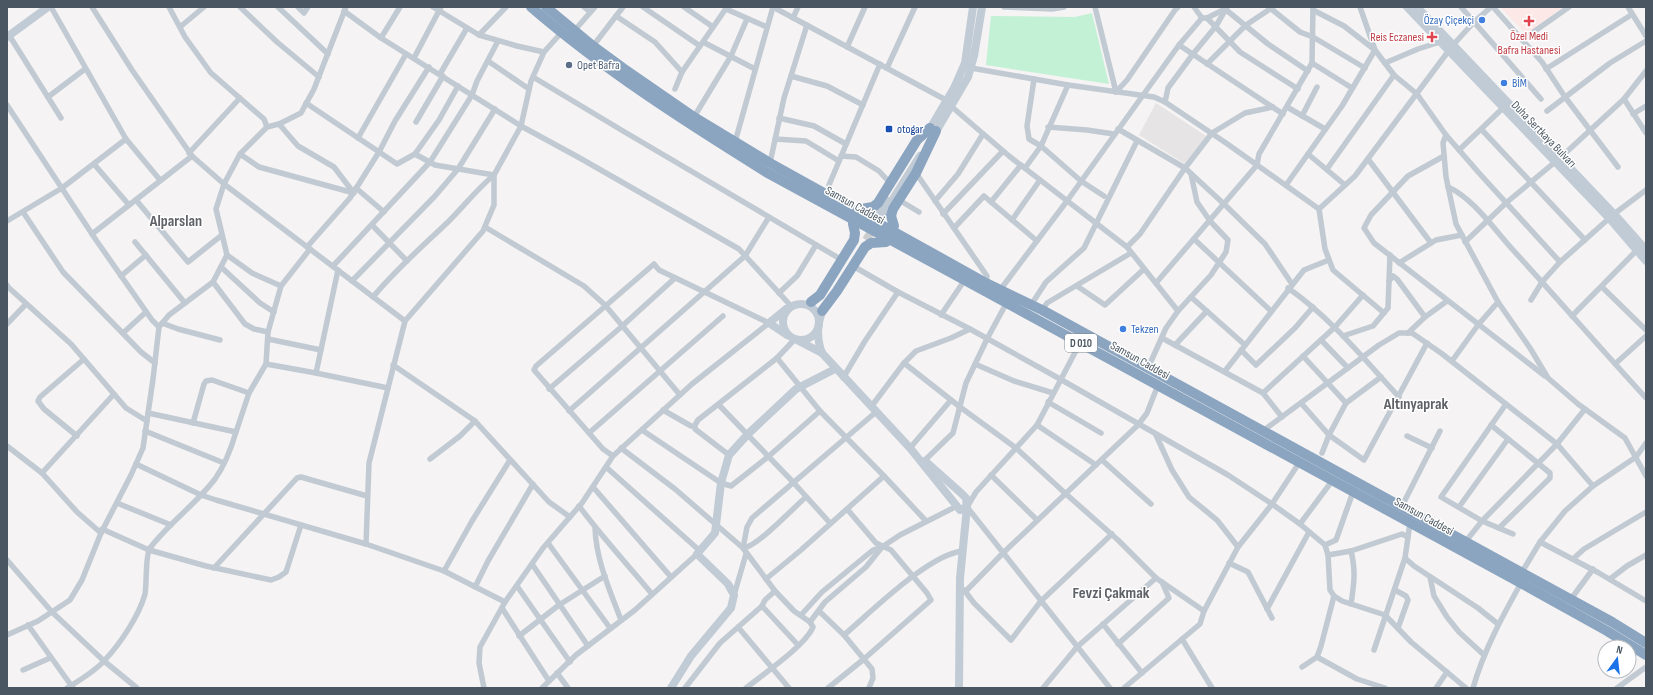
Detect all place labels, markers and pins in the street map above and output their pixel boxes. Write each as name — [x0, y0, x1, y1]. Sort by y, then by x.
place label: Özay Çiçekçi — [1424, 13, 1474, 28]
marker: Özay Çiçekçi — [1477, 15, 1487, 25]
marker: Özel Medi Bafra Hastanesi — [1523, 15, 1535, 27]
place label: Özel Medi Bafra Hastanesi — [1498, 29, 1561, 58]
place label: Reis Eczanesi — [1370, 30, 1424, 45]
marker: Reis Eczanesi — [1427, 32, 1437, 42]
place label: Opet Bafra — [577, 58, 620, 73]
marker: Opet Bafra — [564, 60, 574, 70]
place label: BİM — [1512, 76, 1527, 91]
marker: BİM — [1499, 78, 1509, 88]
place label: otogar — [897, 122, 924, 137]
marker: otogar — [884, 124, 894, 134]
place label: Tekzen — [1131, 322, 1159, 337]
marker: Tekzen — [1118, 324, 1128, 334]

